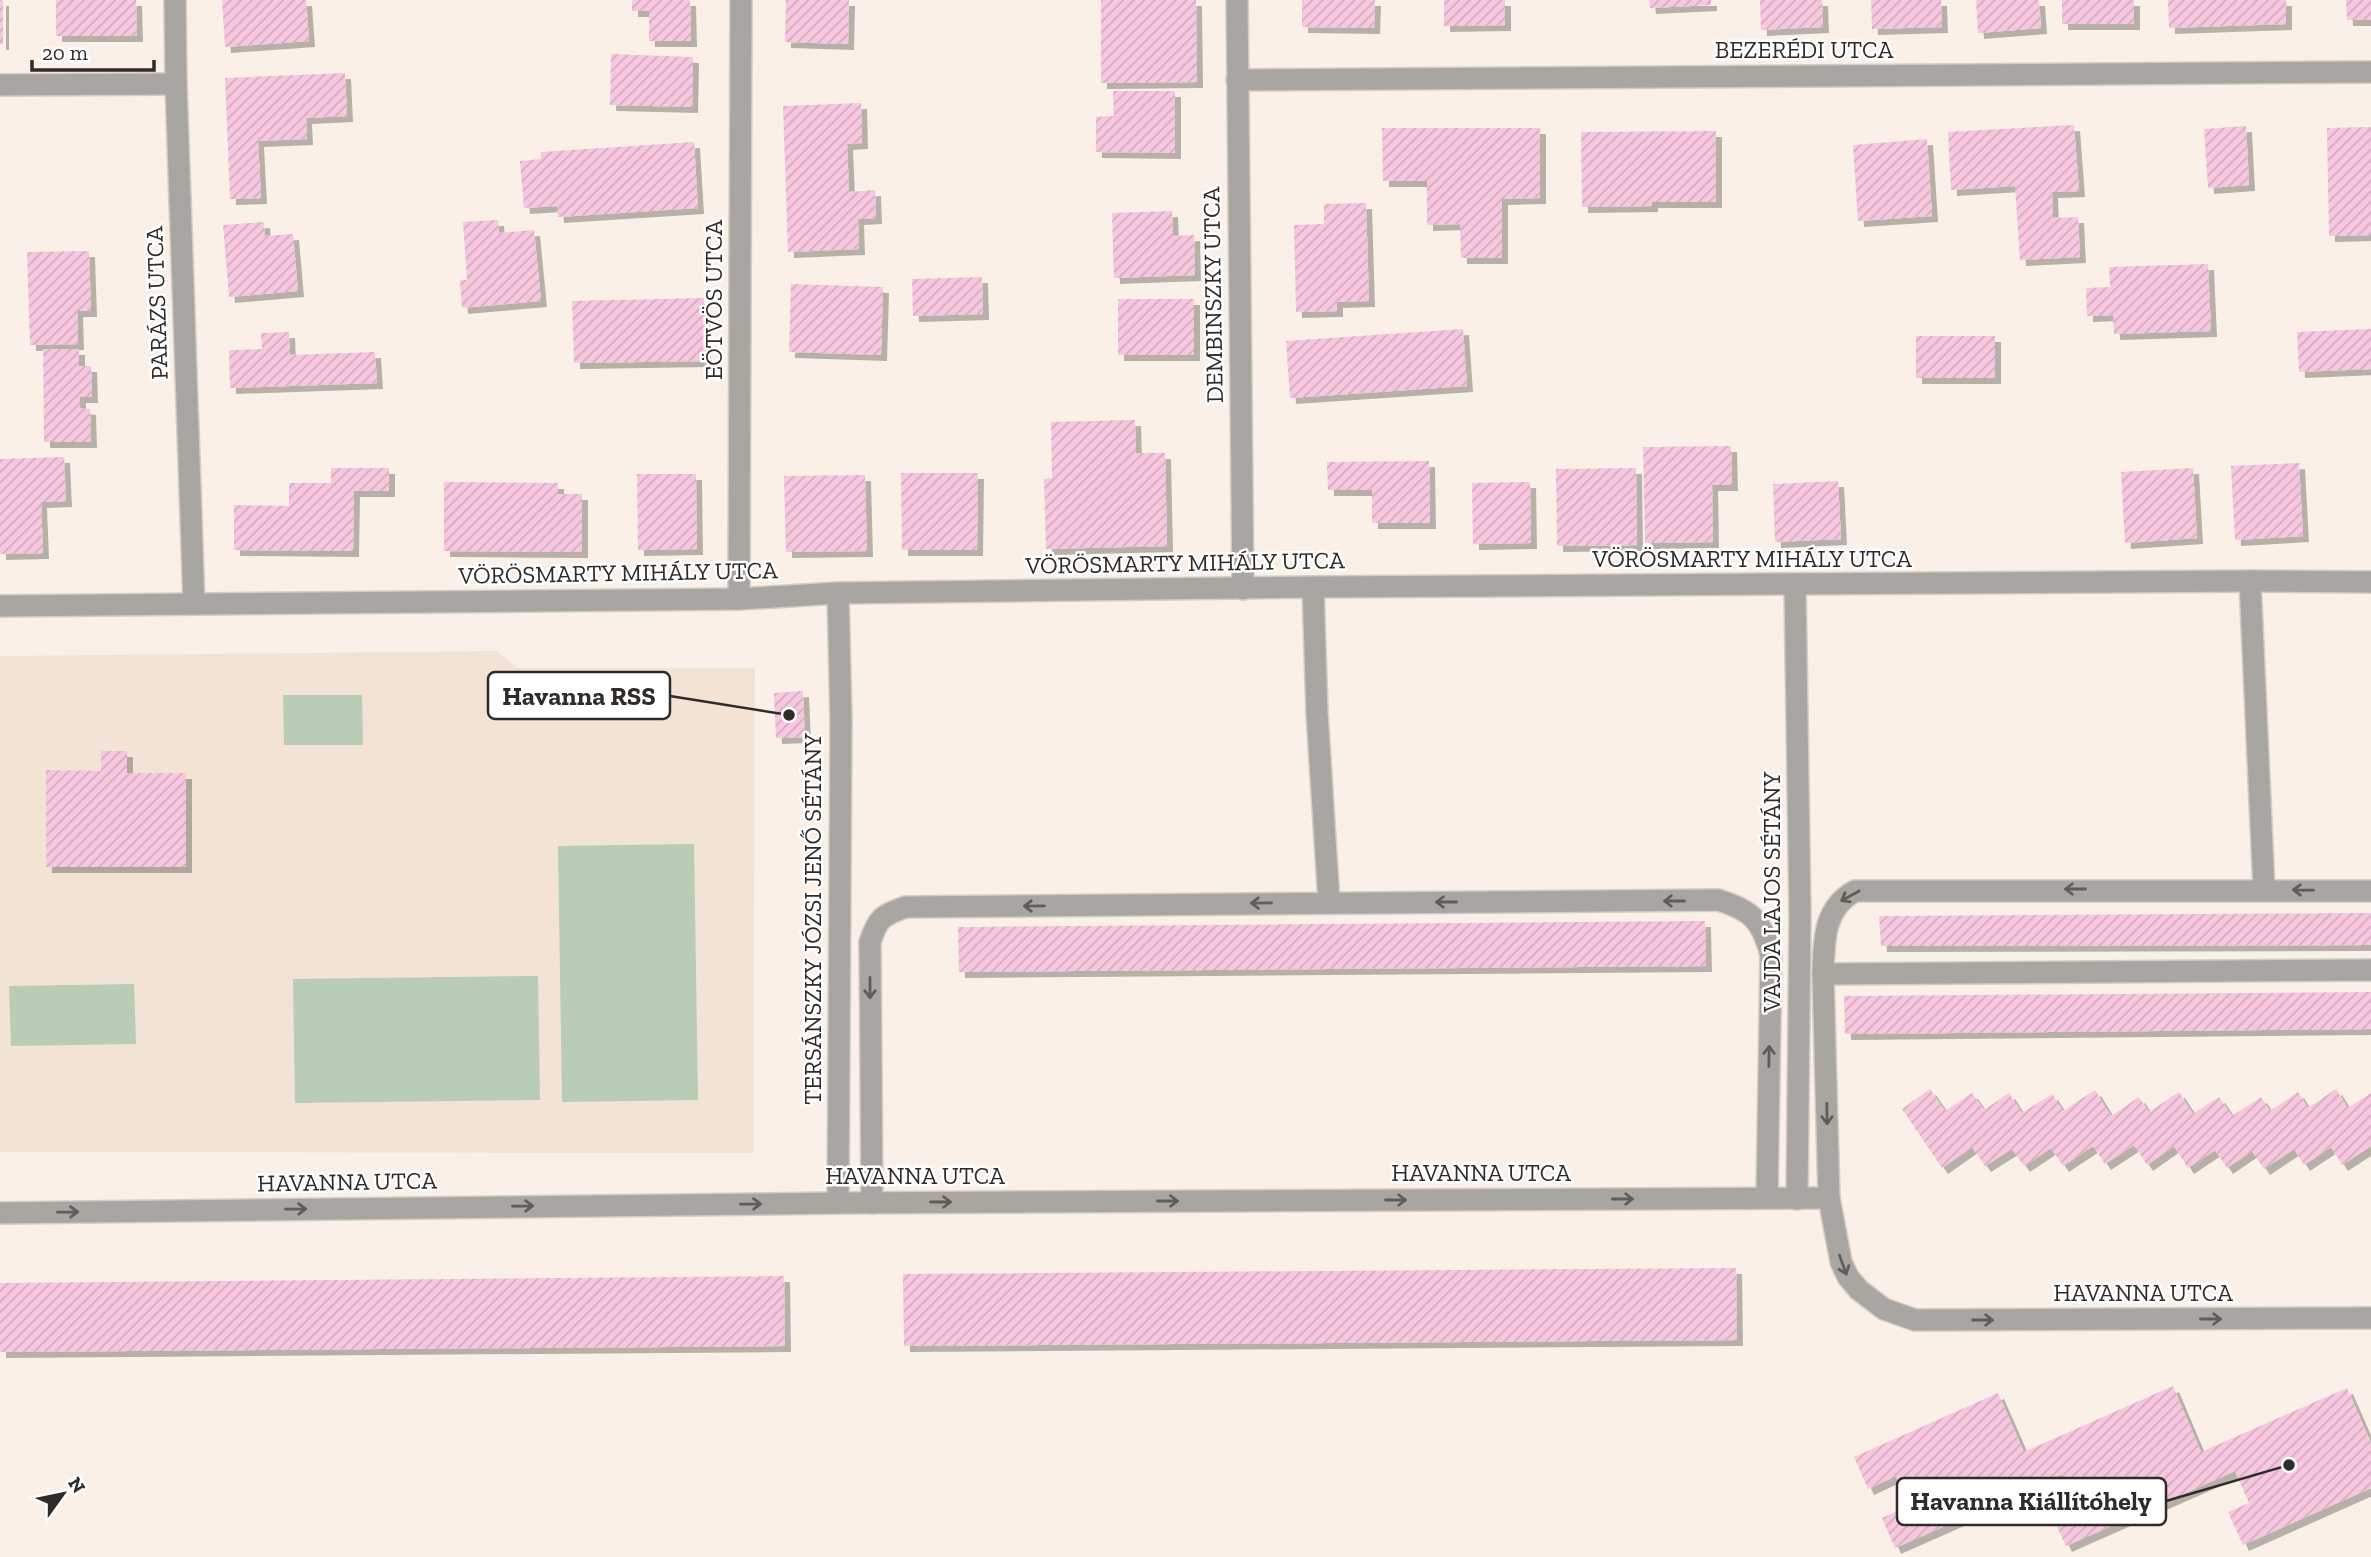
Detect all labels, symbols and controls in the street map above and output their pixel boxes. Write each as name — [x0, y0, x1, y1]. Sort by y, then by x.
scale bar — [32, 28, 154, 72]
street label: BEZERÉDI UTCA — [1715, 35, 1894, 64]
text: 20 m — [42, 40, 88, 65]
street label: DEMBINSZKY UTCA — [1196, 186, 1229, 403]
street label: EÖTVÖS UTCA — [699, 220, 728, 380]
street label: PARÁZS UTCA — [139, 225, 174, 380]
street label: VÖRÖSMARTY MIHÁLY UTCA — [1591, 544, 1912, 573]
street label: VÖRÖSMARTY MIHÁLY UTCA — [1024, 545, 1345, 580]
street label: VÖRÖSMARTY MIHÁLY UTCA — [457, 555, 778, 590]
callout: Havanna RSS — [488, 672, 670, 719]
text: Havanna RSS — [502, 680, 656, 712]
street label: TERSÁNSZKY JÓZSI JENŐ SÉTÁNY — [798, 733, 827, 1105]
street label: VAJDA LAJOS SÉTÁNY — [1757, 772, 1786, 1013]
one-way arrow — [2064, 882, 2087, 896]
one-way arrow — [2292, 883, 2315, 897]
one-way arrow — [1840, 889, 1860, 903]
one-way arrow — [1662, 894, 1685, 908]
one-way arrow — [1435, 895, 1458, 909]
one-way arrow — [1250, 896, 1273, 910]
one-way arrow — [1022, 899, 1045, 913]
one-way arrow — [864, 976, 877, 999]
one-way arrow — [1762, 1045, 1776, 1068]
one-way arrow — [1820, 1102, 1834, 1125]
street label: HAVANNA UTCA — [1391, 1158, 1571, 1187]
street label: HAVANNA UTCA — [825, 1161, 1005, 1190]
street label: HAVANNA UTCA — [257, 1165, 438, 1198]
one-way arrow — [1611, 1192, 1634, 1206]
one-way arrow — [1384, 1193, 1407, 1207]
one-way arrow — [1156, 1194, 1179, 1208]
one-way arrow — [929, 1196, 952, 1209]
one-way arrow — [739, 1197, 762, 1210]
one-way arrow — [511, 1199, 534, 1213]
one-way arrow — [284, 1202, 307, 1216]
one-way arrow — [56, 1205, 79, 1219]
one-way arrow — [1838, 1253, 1850, 1275]
street label: HAVANNA UTCA — [2053, 1278, 2233, 1307]
one-way arrow — [2199, 1312, 2222, 1326]
one-way arrow — [1972, 1313, 1995, 1327]
north arrow — [28, 1459, 98, 1529]
text: N — [63, 1473, 90, 1497]
callout: Havanna Kiállítóhely — [1897, 1478, 2166, 1525]
text: Havanna Kiállítóhely — [1910, 1485, 2152, 1517]

